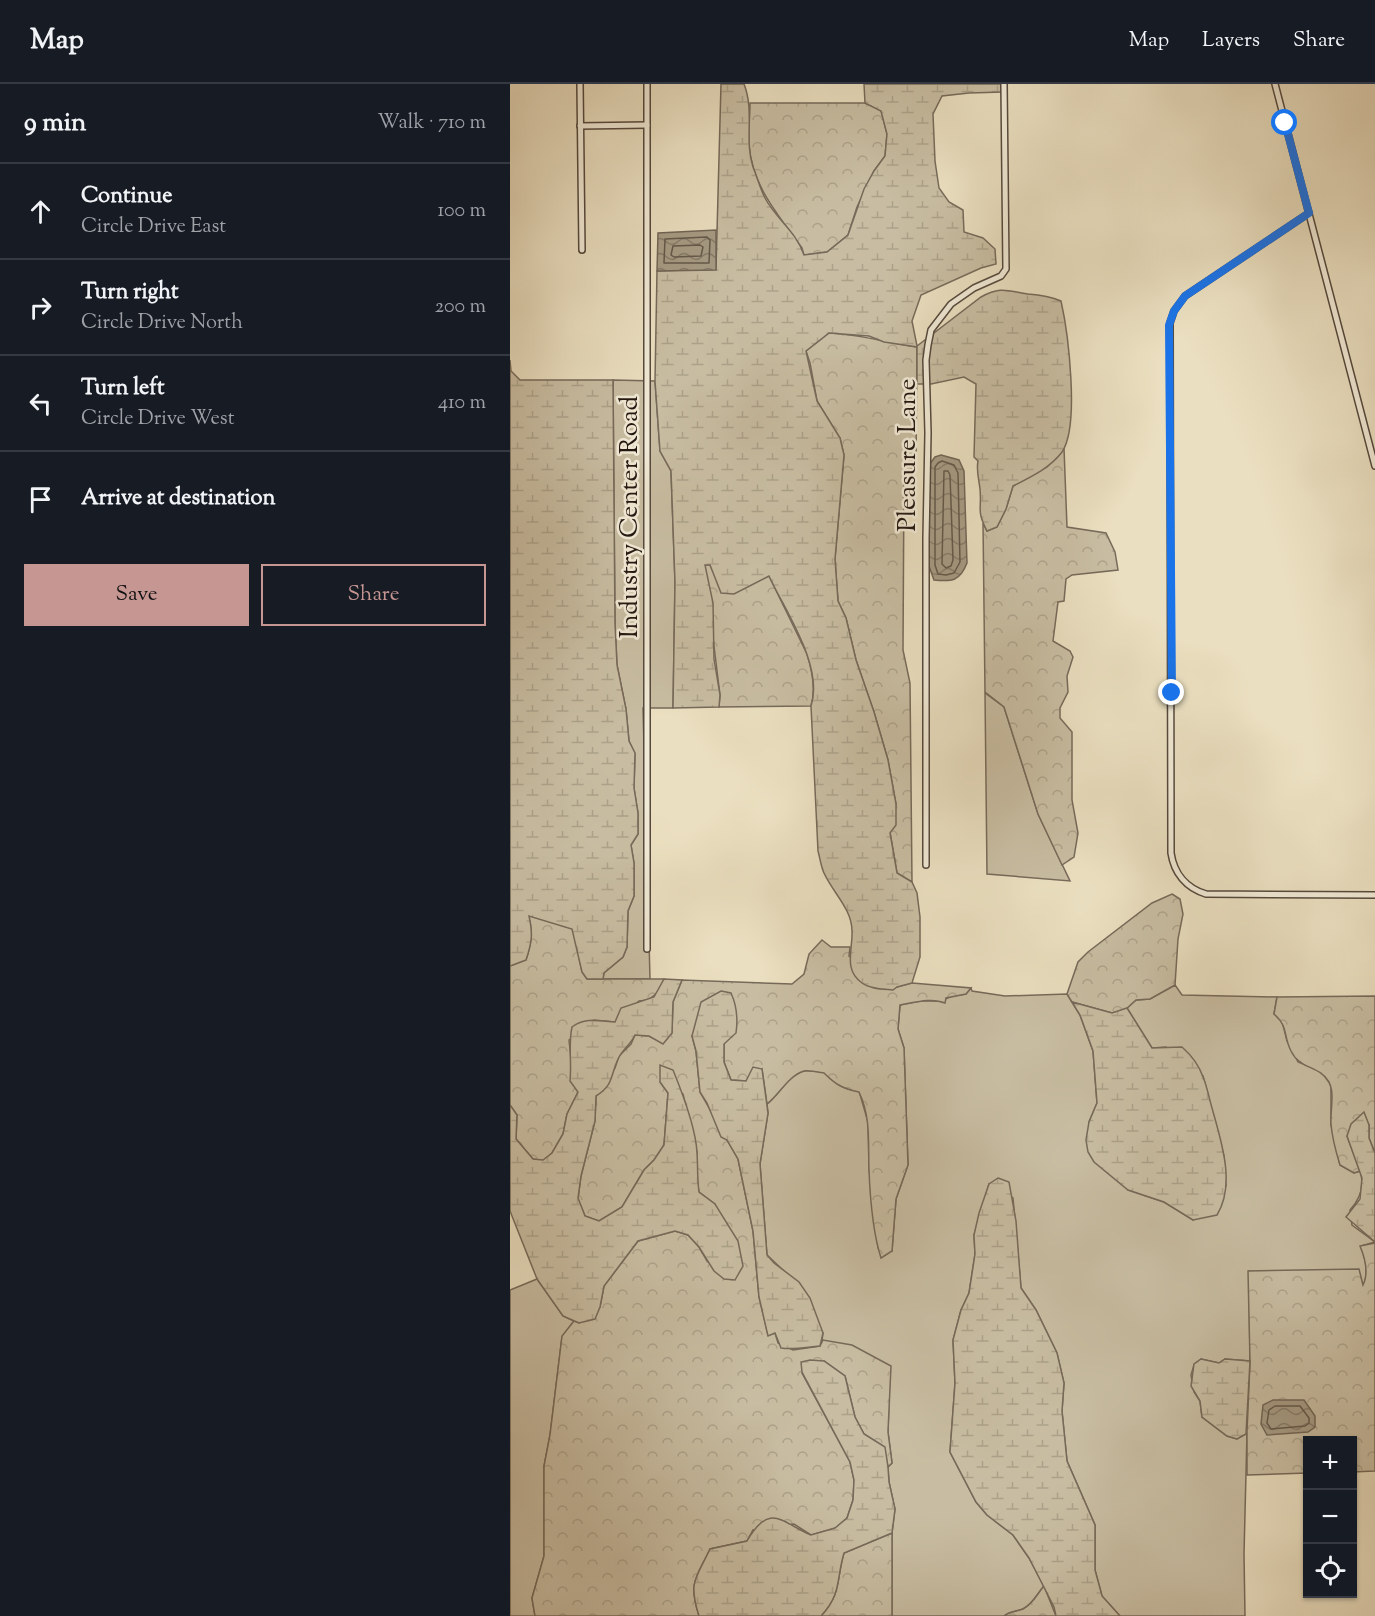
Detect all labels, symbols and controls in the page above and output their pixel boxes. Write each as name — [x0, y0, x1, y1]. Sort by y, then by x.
text: Map — [30, 21, 84, 61]
text: Map — [1129, 26, 1169, 56]
text: Layers — [1202, 26, 1260, 56]
text: Share — [1293, 26, 1345, 56]
text: 9 min — [24, 105, 86, 142]
text: Walk · 710 m — [378, 109, 486, 138]
route start — [1271, 109, 1297, 135]
text: Continue — [81, 181, 172, 213]
icon: ahead — [24, 195, 57, 228]
text: 100 m — [437, 197, 486, 226]
text: Circle Drive East — [81, 213, 226, 242]
text: Turn right — [81, 277, 178, 309]
icon: right — [24, 291, 57, 324]
text: 200 m — [435, 293, 486, 322]
text: Circle Drive North — [81, 309, 243, 338]
text: Turn left — [81, 373, 164, 405]
street label: Pleasure Lane — [890, 378, 927, 532]
icon: left — [24, 387, 57, 420]
text: 410 m — [438, 389, 486, 418]
street label: Industry Center Road — [612, 395, 649, 638]
text: Circle Drive West — [81, 405, 234, 434]
icon: arrive — [24, 483, 57, 516]
text: Arrive at destination — [81, 483, 276, 515]
button: Save — [24, 564, 249, 626]
button: Share — [261, 564, 486, 626]
route end — [1158, 679, 1184, 705]
map controls — [1303, 1436, 1357, 1598]
button: + — [1303, 1436, 1357, 1490]
button: − — [1303, 1490, 1357, 1544]
button: locate — [1303, 1544, 1357, 1598]

